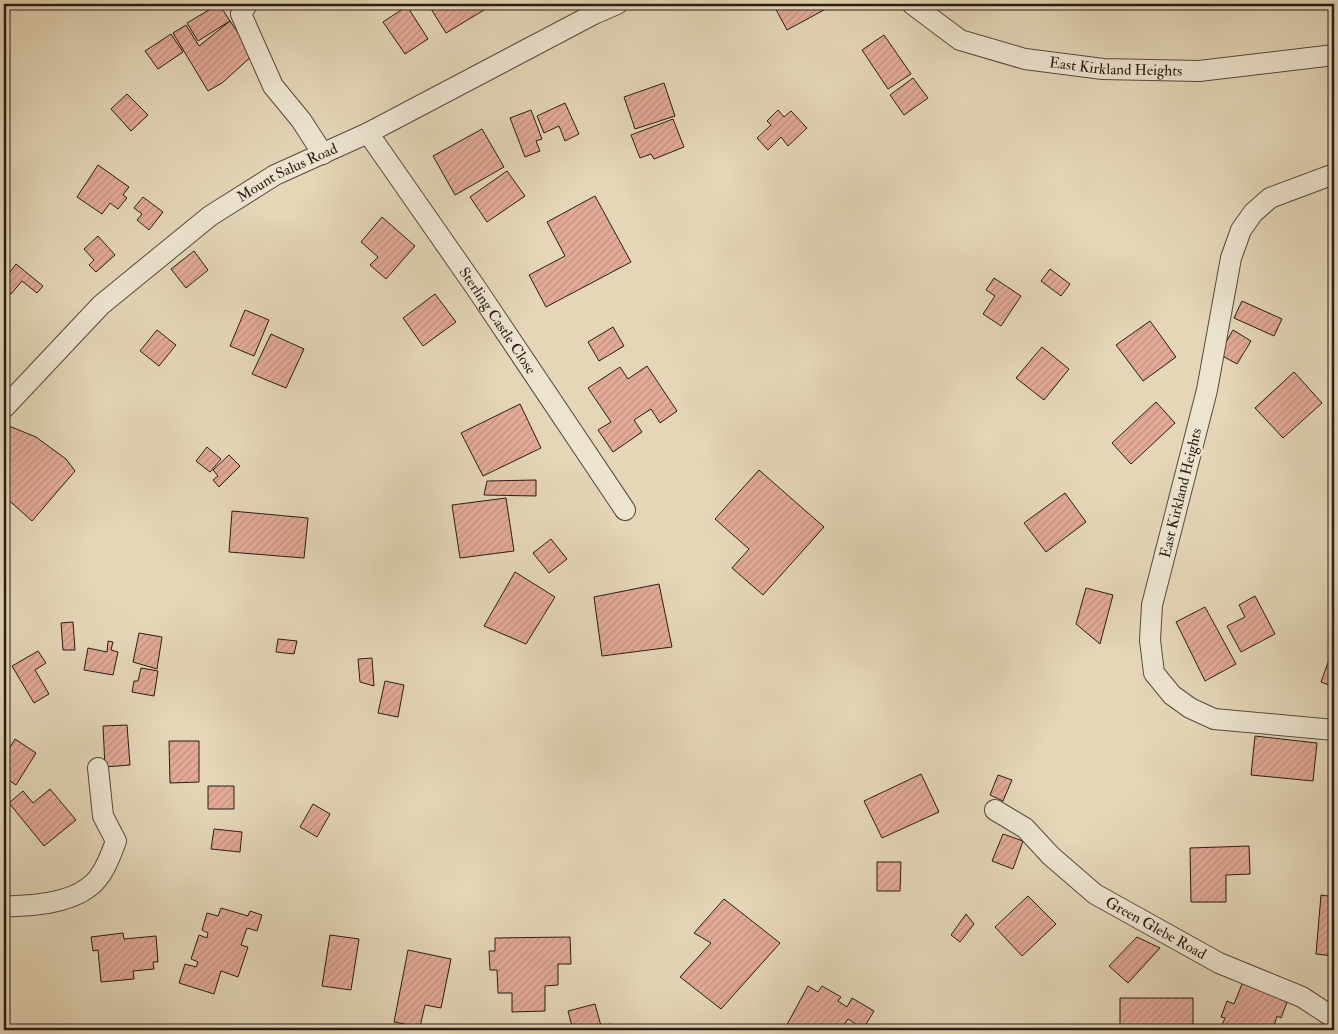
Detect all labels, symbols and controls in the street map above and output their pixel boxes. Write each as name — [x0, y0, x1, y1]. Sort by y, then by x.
street label: East Kirkland Heights — [1048, 53, 1182, 80]
street label: Mount Salus Road — [233, 138, 341, 206]
street label: Sterling Castle Close — [455, 263, 540, 378]
street label: East Kirkland Heights — [1156, 426, 1206, 560]
street label: Green Glebe Road — [1102, 892, 1210, 964]

